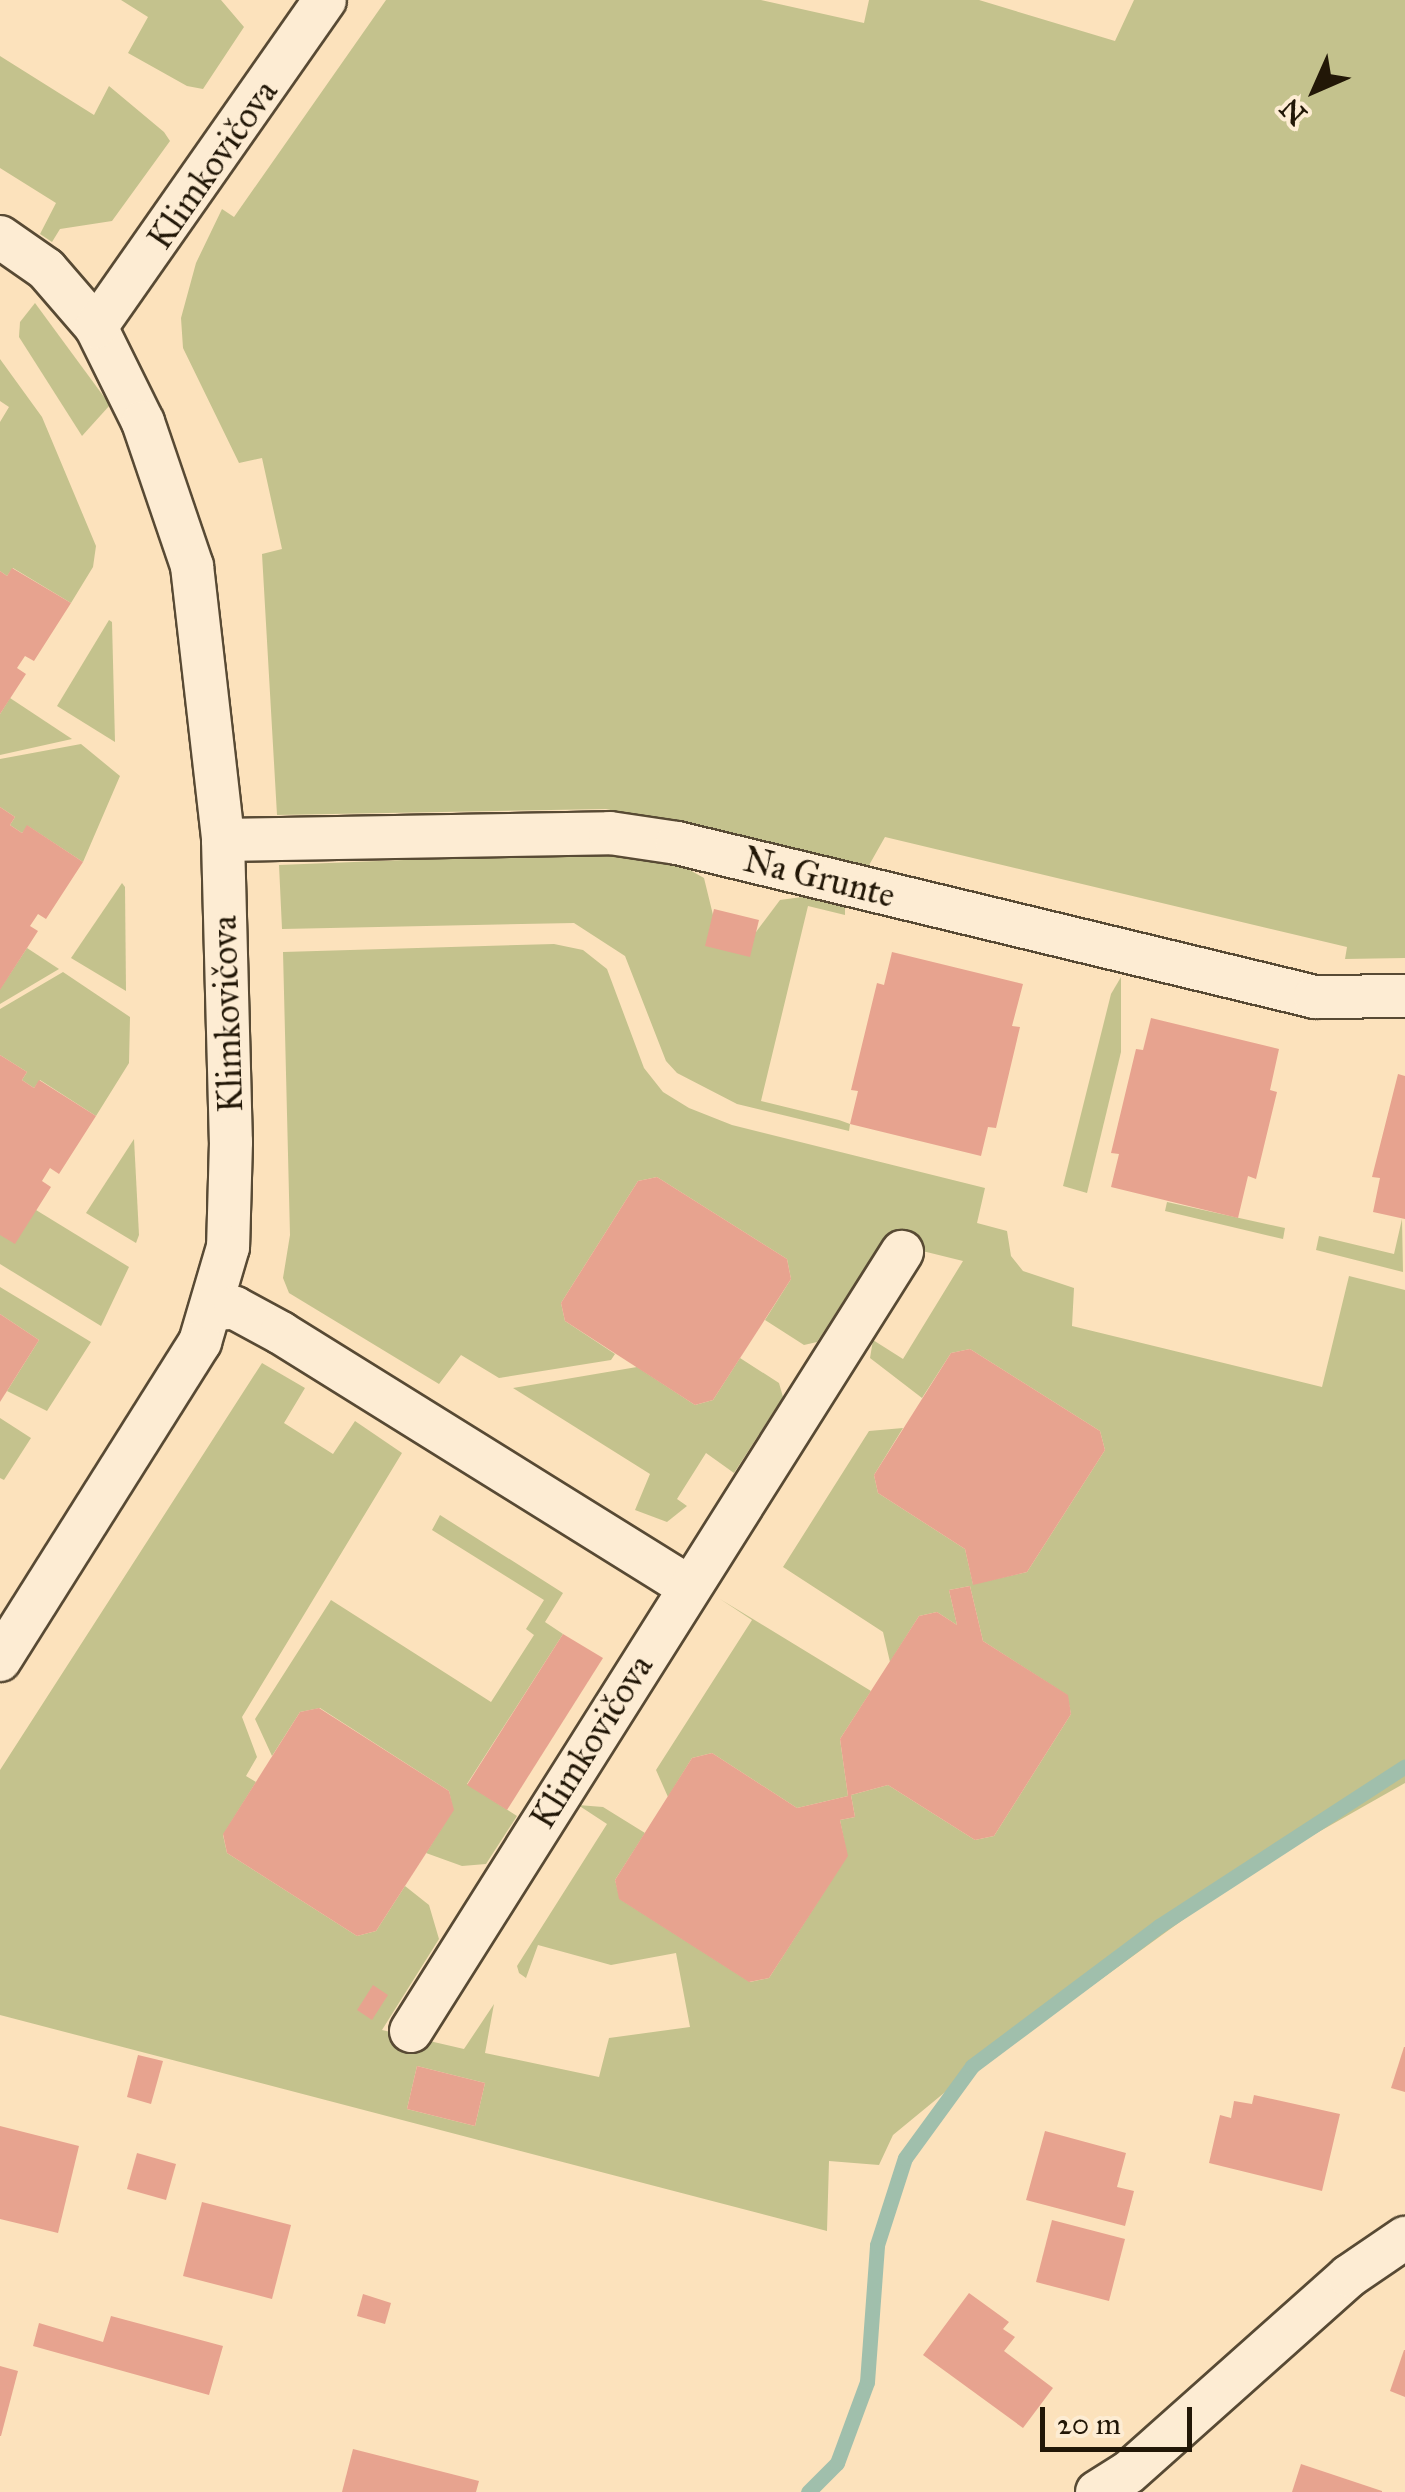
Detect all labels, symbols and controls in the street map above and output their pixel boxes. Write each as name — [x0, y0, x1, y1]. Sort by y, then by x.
north arrow — [1265, 40, 1365, 140]
street label: Klimkovičova — [139, 72, 287, 258]
text: N — [1273, 91, 1314, 132]
street label: Na Grunte — [739, 839, 899, 917]
street label: Klimkovičova — [204, 915, 252, 1113]
street label: Klimkovičova — [522, 1647, 662, 1837]
scale bar — [1045, 2387, 1198, 2449]
text: 20 m — [1057, 2406, 1121, 2442]

